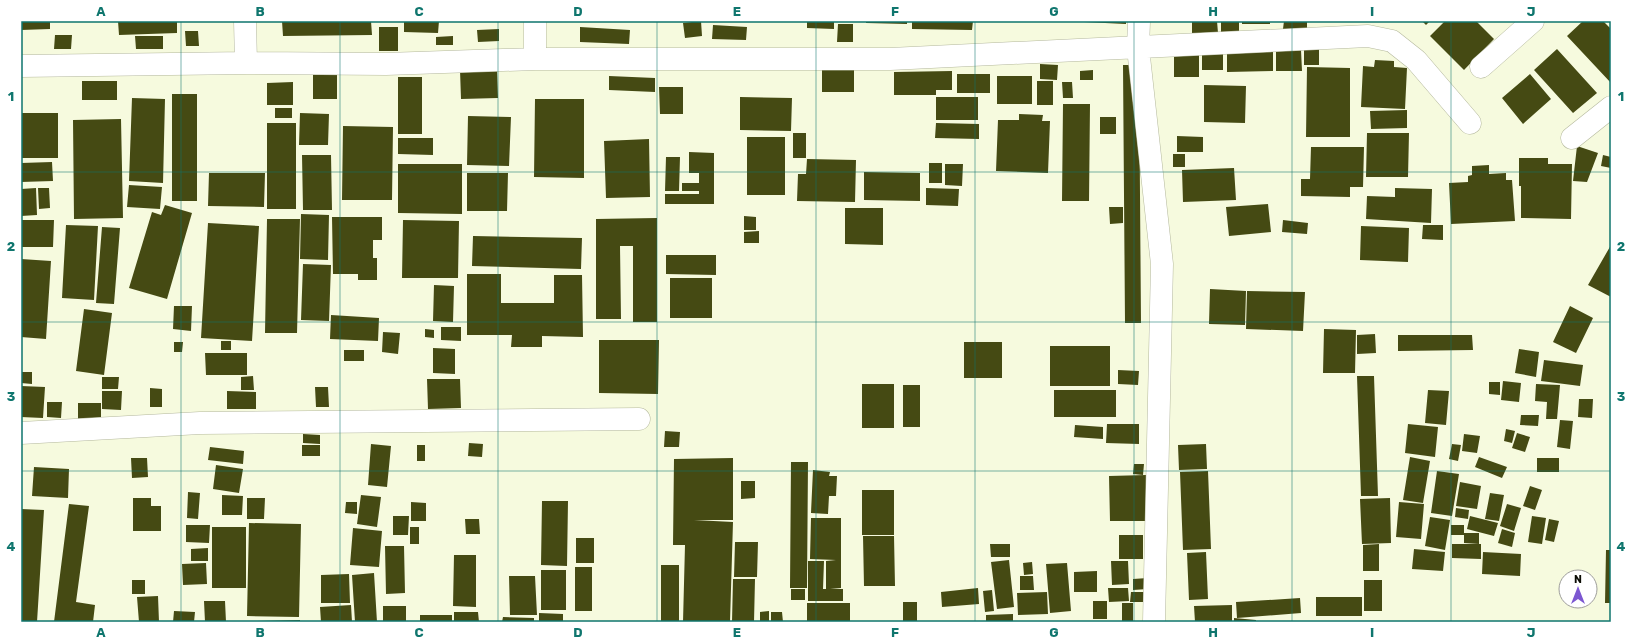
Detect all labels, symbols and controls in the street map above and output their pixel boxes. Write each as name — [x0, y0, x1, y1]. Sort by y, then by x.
text: A — [96, 4, 106, 19]
text: B — [255, 4, 265, 19]
text: C — [414, 4, 424, 19]
text: D — [573, 4, 583, 19]
text: E — [733, 4, 741, 19]
text: F — [891, 4, 899, 19]
text: G — [1049, 4, 1059, 19]
text: H — [1208, 4, 1218, 19]
text: I — [1370, 4, 1374, 19]
text: J — [1527, 4, 1535, 19]
text: 1 — [8, 89, 14, 104]
text: 1 — [1618, 89, 1624, 104]
text: 2 — [7, 239, 15, 254]
text: 2 — [1617, 239, 1625, 254]
text: 3 — [7, 389, 16, 404]
text: 3 — [1617, 389, 1626, 404]
text: 4 — [7, 539, 16, 554]
text: 4 — [1617, 539, 1626, 554]
north arrow — [1558, 569, 1598, 609]
text: N — [1574, 573, 1582, 586]
text: A — [96, 625, 106, 640]
text: B — [255, 625, 265, 640]
text: C — [414, 625, 424, 640]
text: D — [573, 625, 583, 640]
text: E — [733, 625, 741, 640]
text: F — [891, 625, 899, 640]
text: G — [1049, 625, 1059, 640]
text: H — [1208, 625, 1218, 640]
text: I — [1370, 625, 1374, 640]
text: J — [1527, 625, 1535, 640]

